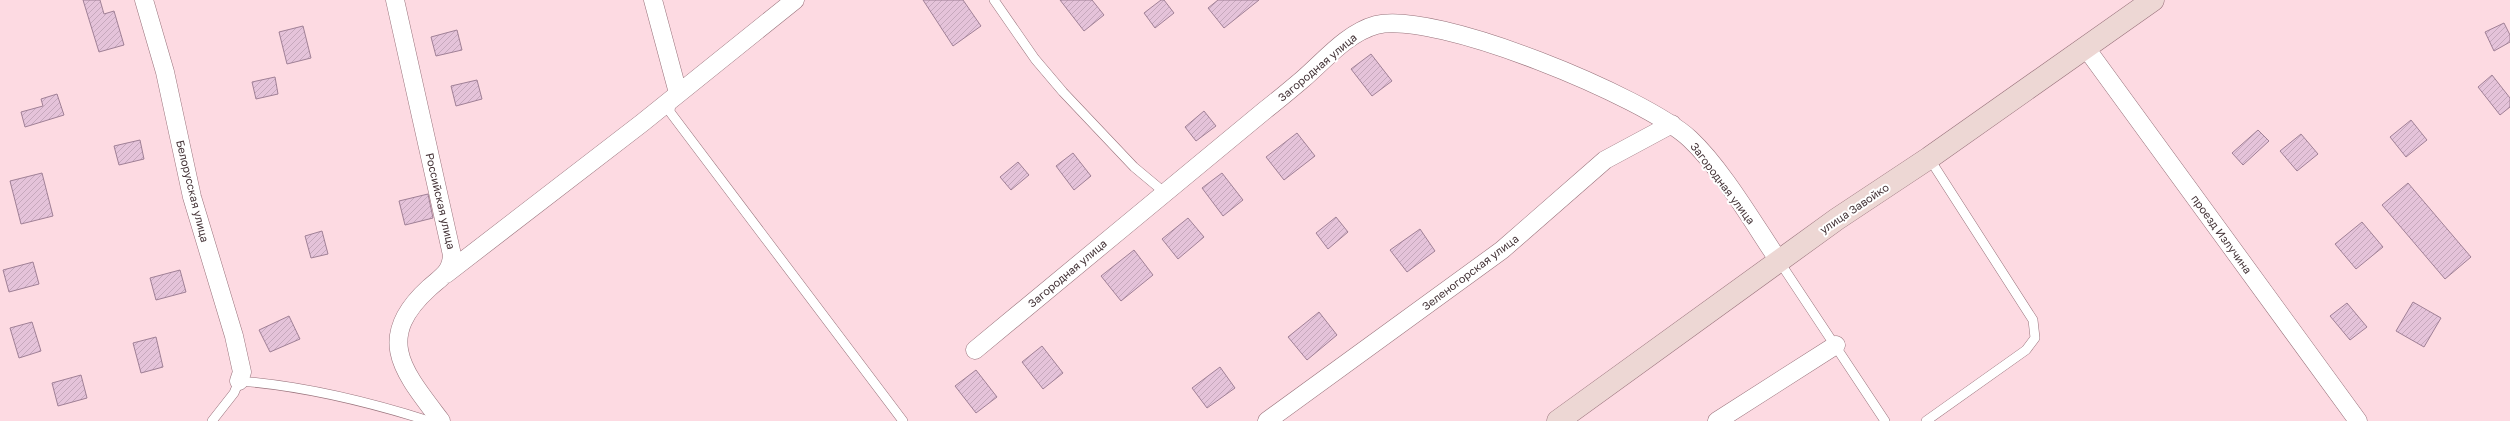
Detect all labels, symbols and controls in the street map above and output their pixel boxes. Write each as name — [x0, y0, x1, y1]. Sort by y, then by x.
street label: Загородная улица — [1275, 30, 1359, 104]
street label: Белорусская улица — [174, 139, 212, 243]
street label: Загородная улица — [1688, 140, 1758, 226]
street label: Российская улица — [424, 151, 458, 251]
street label: улица Завойко — [1817, 180, 1891, 236]
street label: проезд Излучина — [2189, 192, 2255, 276]
street label: Зеленогорская улица — [1419, 231, 1521, 313]
street label: Загородная улица — [1025, 236, 1109, 310]

